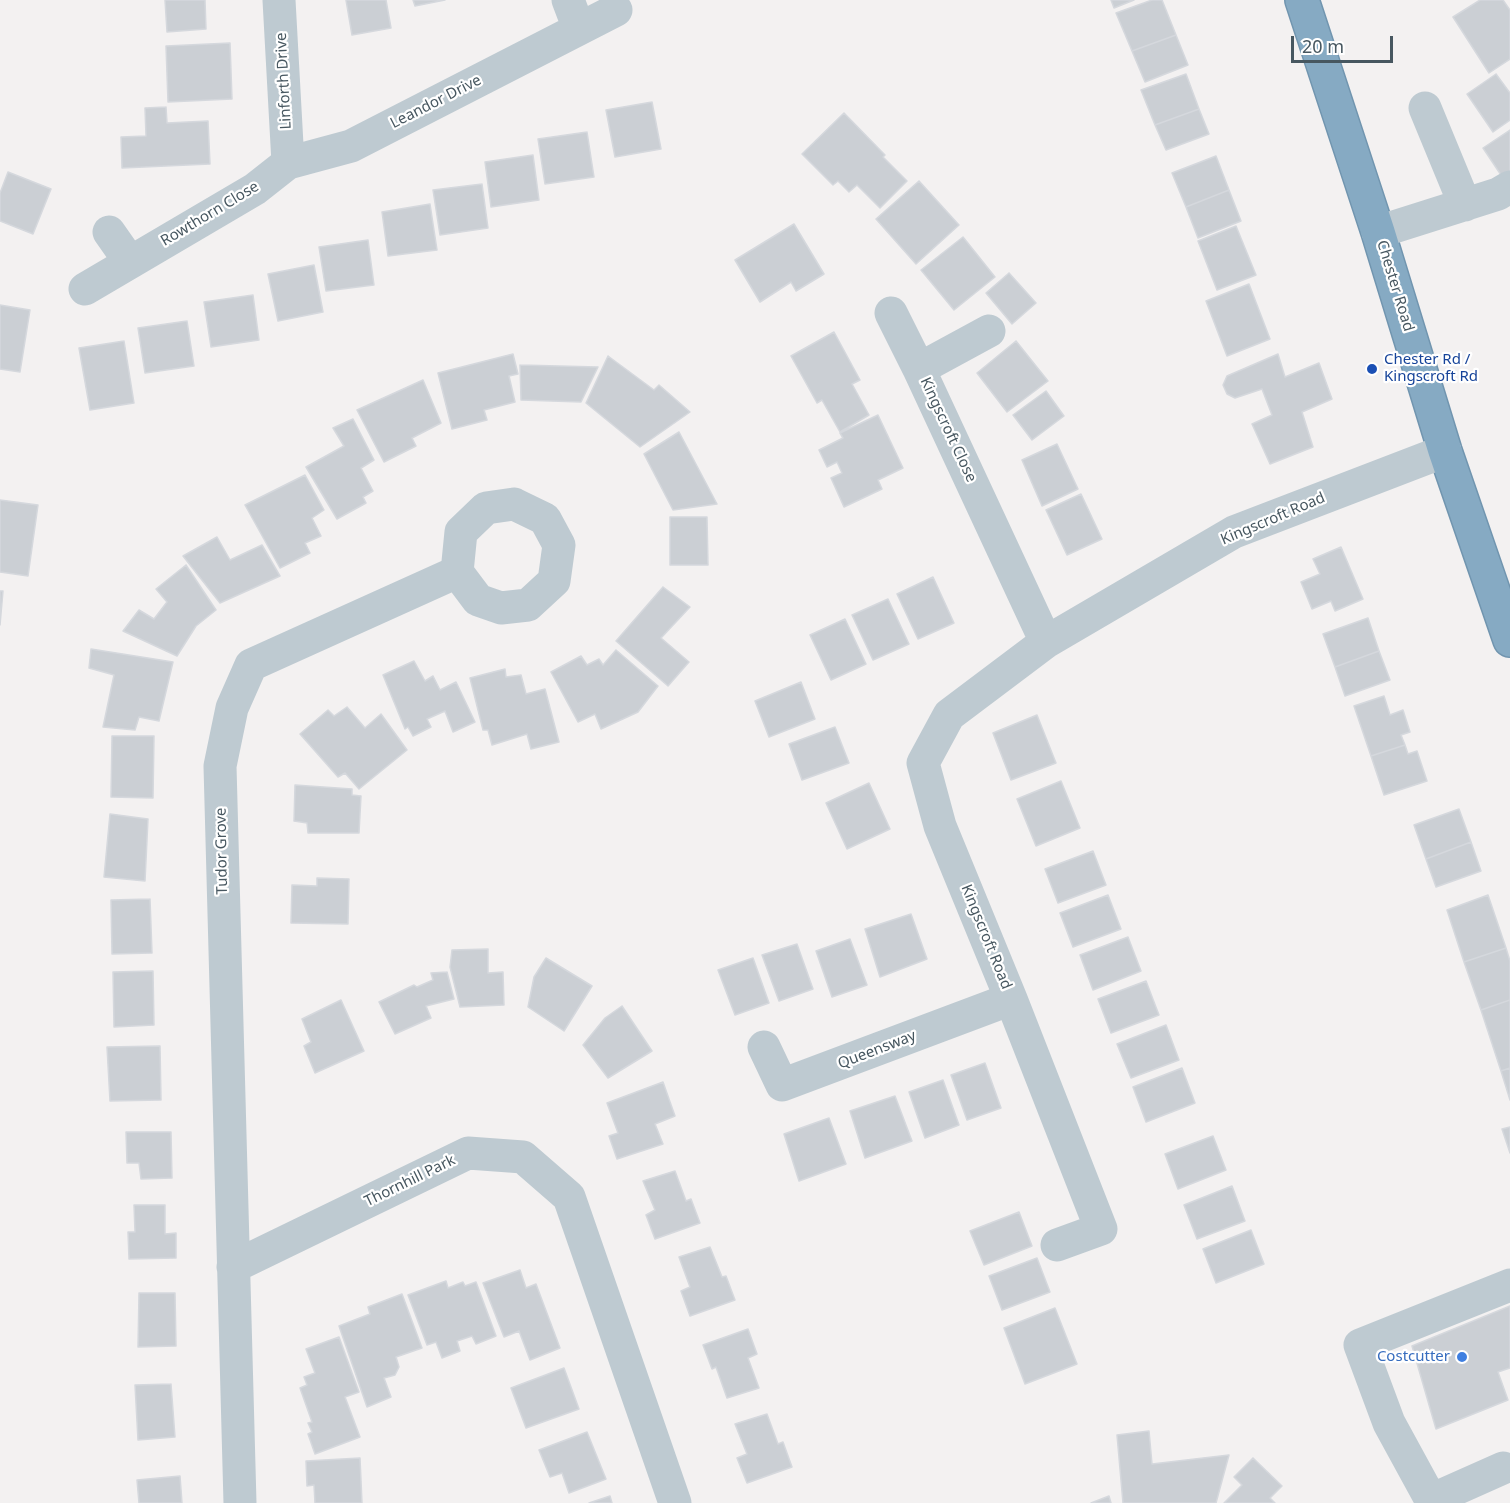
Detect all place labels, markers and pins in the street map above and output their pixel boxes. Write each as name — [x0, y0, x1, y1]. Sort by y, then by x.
place label: Chester Rd / Kingscroft Rd — [1384, 351, 1478, 386]
marker: Chester Rd / Kingscroft Rd — [1365, 362, 1379, 376]
place label: Costcutter — [1377, 1348, 1450, 1366]
marker: Costcutter — [1455, 1350, 1469, 1364]

